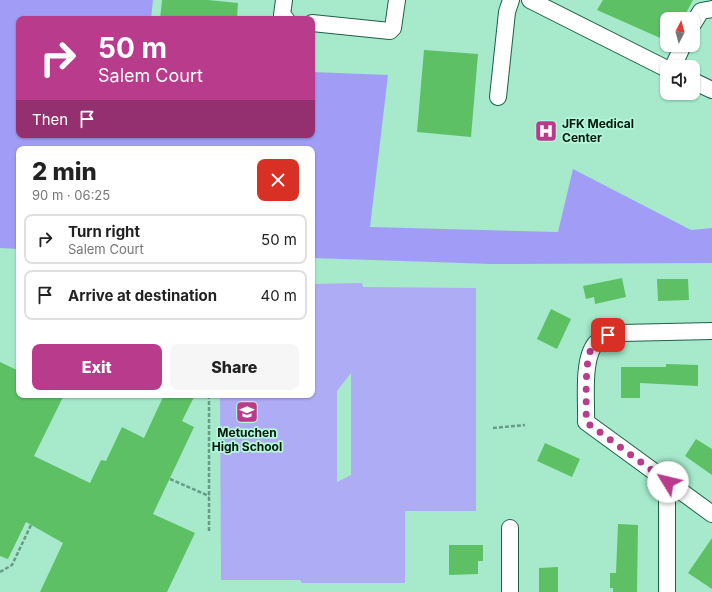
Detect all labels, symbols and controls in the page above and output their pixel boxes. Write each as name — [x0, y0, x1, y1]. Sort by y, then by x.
north arrow — [660, 12, 700, 52]
map controls — [660, 12, 700, 100]
text: 50 m — [98, 31, 167, 65]
icon: right — [32, 32, 84, 84]
button: sound — [660, 60, 700, 100]
text: Salem Court — [98, 65, 203, 86]
icon: arrive — [76, 108, 98, 130]
text: Then — [32, 110, 68, 129]
place label: JFK Medical Center — [562, 116, 634, 145]
hospital icon: JFK Medical Center — [533, 118, 559, 144]
text: 2 min — [32, 157, 97, 186]
button: close — [257, 159, 299, 201]
text: 90 m · 06:25 — [32, 187, 110, 203]
text: Turn right — [68, 222, 140, 241]
icon: right — [34, 228, 56, 250]
text: 50 m — [261, 230, 297, 249]
text: Salem Court — [68, 241, 144, 257]
icon: arrive — [34, 284, 56, 306]
text: Arrive at destination — [68, 286, 217, 305]
text: 40 m — [260, 286, 297, 305]
pin — [591, 318, 625, 352]
icon: arrive — [597, 324, 619, 346]
button: Exit — [32, 344, 162, 390]
button: Share — [170, 344, 299, 390]
school or university icon: Metuchen High School — [234, 399, 260, 425]
place label: Metuchen High School — [212, 425, 282, 454]
position arrow — [647, 461, 689, 503]

